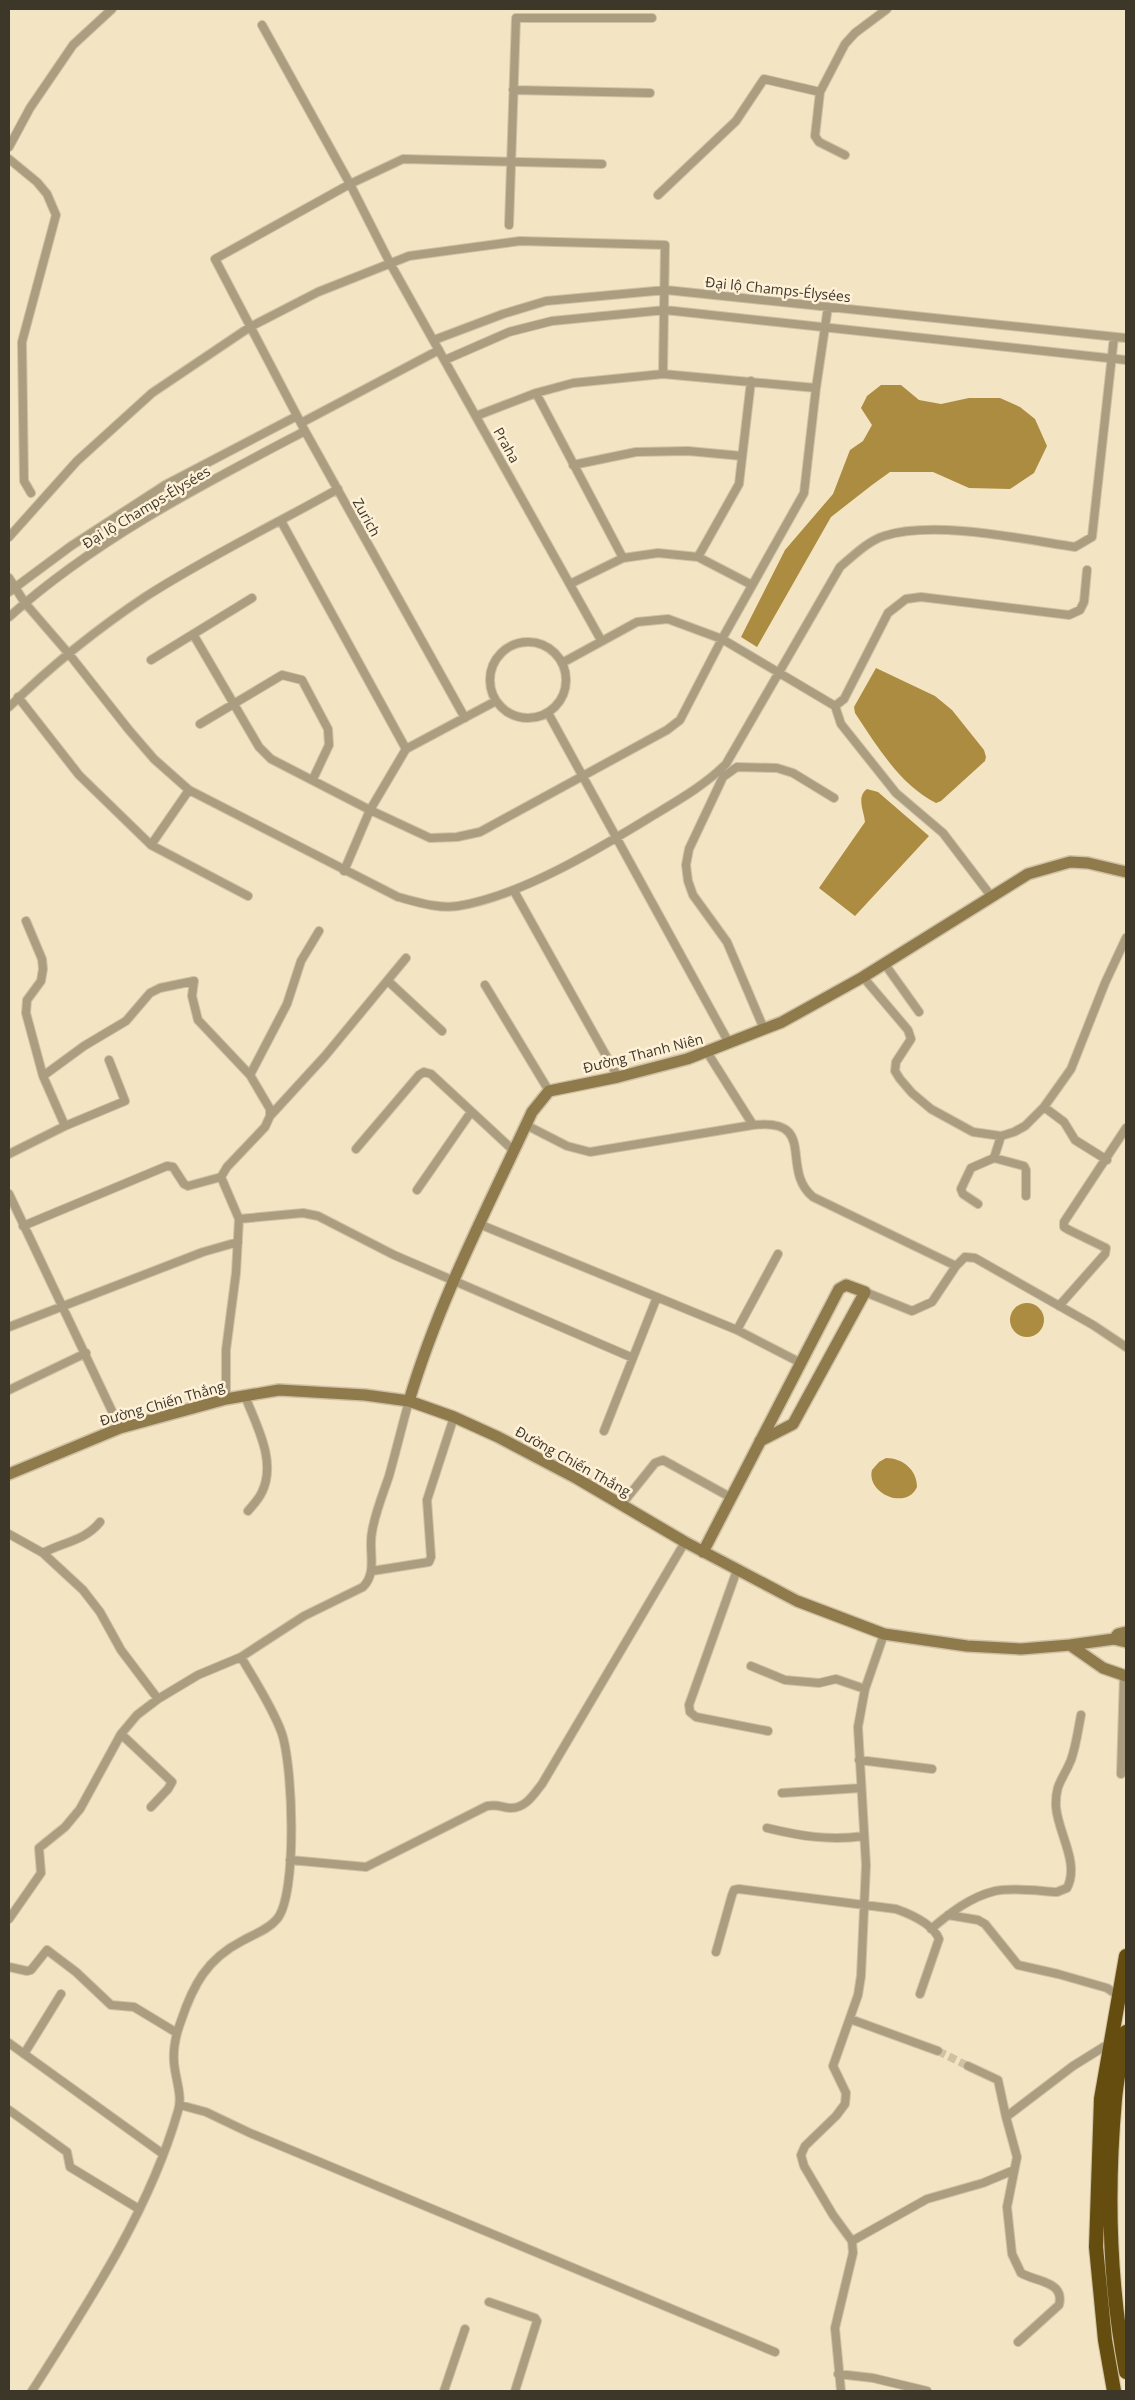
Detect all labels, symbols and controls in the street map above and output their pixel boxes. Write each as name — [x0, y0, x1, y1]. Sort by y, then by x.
street label: Đại lộ Champs-Élysées — [704, 272, 852, 306]
street label: Praha — [489, 424, 525, 466]
street label: Đại lộ Champs-Élysées — [79, 461, 214, 553]
street label: Zurich — [349, 494, 385, 540]
street label: Đường Thanh Niên — [581, 1029, 705, 1077]
street label: Đường Chiến Thắng — [97, 1376, 227, 1430]
street label: Đường Chiến Thắng — [512, 1421, 634, 1501]

